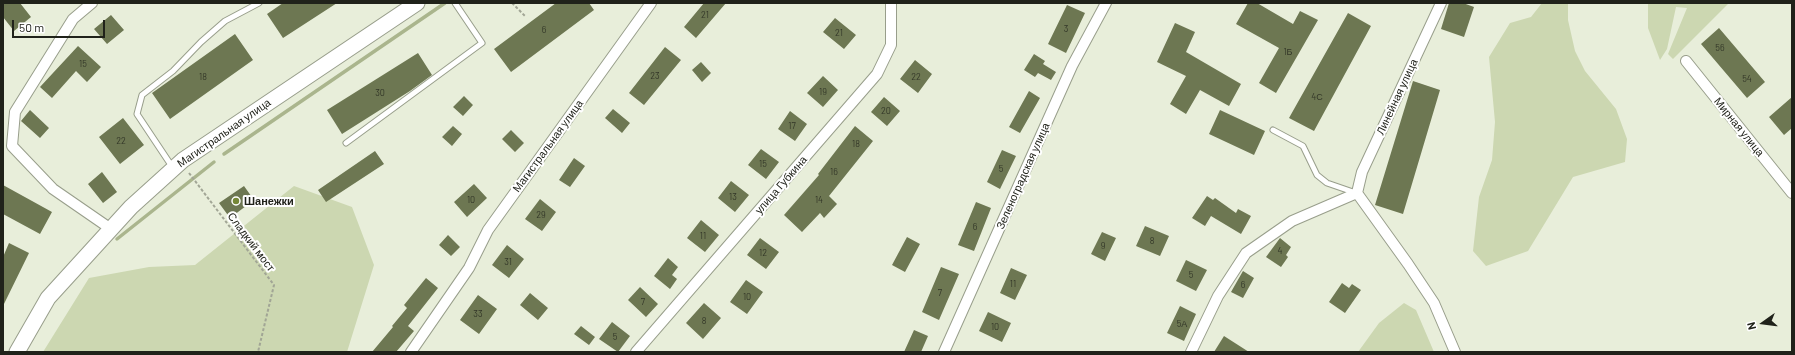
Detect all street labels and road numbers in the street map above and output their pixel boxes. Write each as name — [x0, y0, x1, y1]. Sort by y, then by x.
street label: Линейная улица — [1374, 57, 1420, 137]
street label: Мирная улица — [1711, 95, 1767, 159]
street label: Магистральная улица — [175, 96, 273, 170]
street label: Магистральная улица — [510, 97, 586, 195]
street label: Зеленоградская улица — [994, 121, 1052, 231]
street label: улица Губкина — [752, 153, 810, 217]
street label: Сладкий мост — [225, 210, 277, 274]

